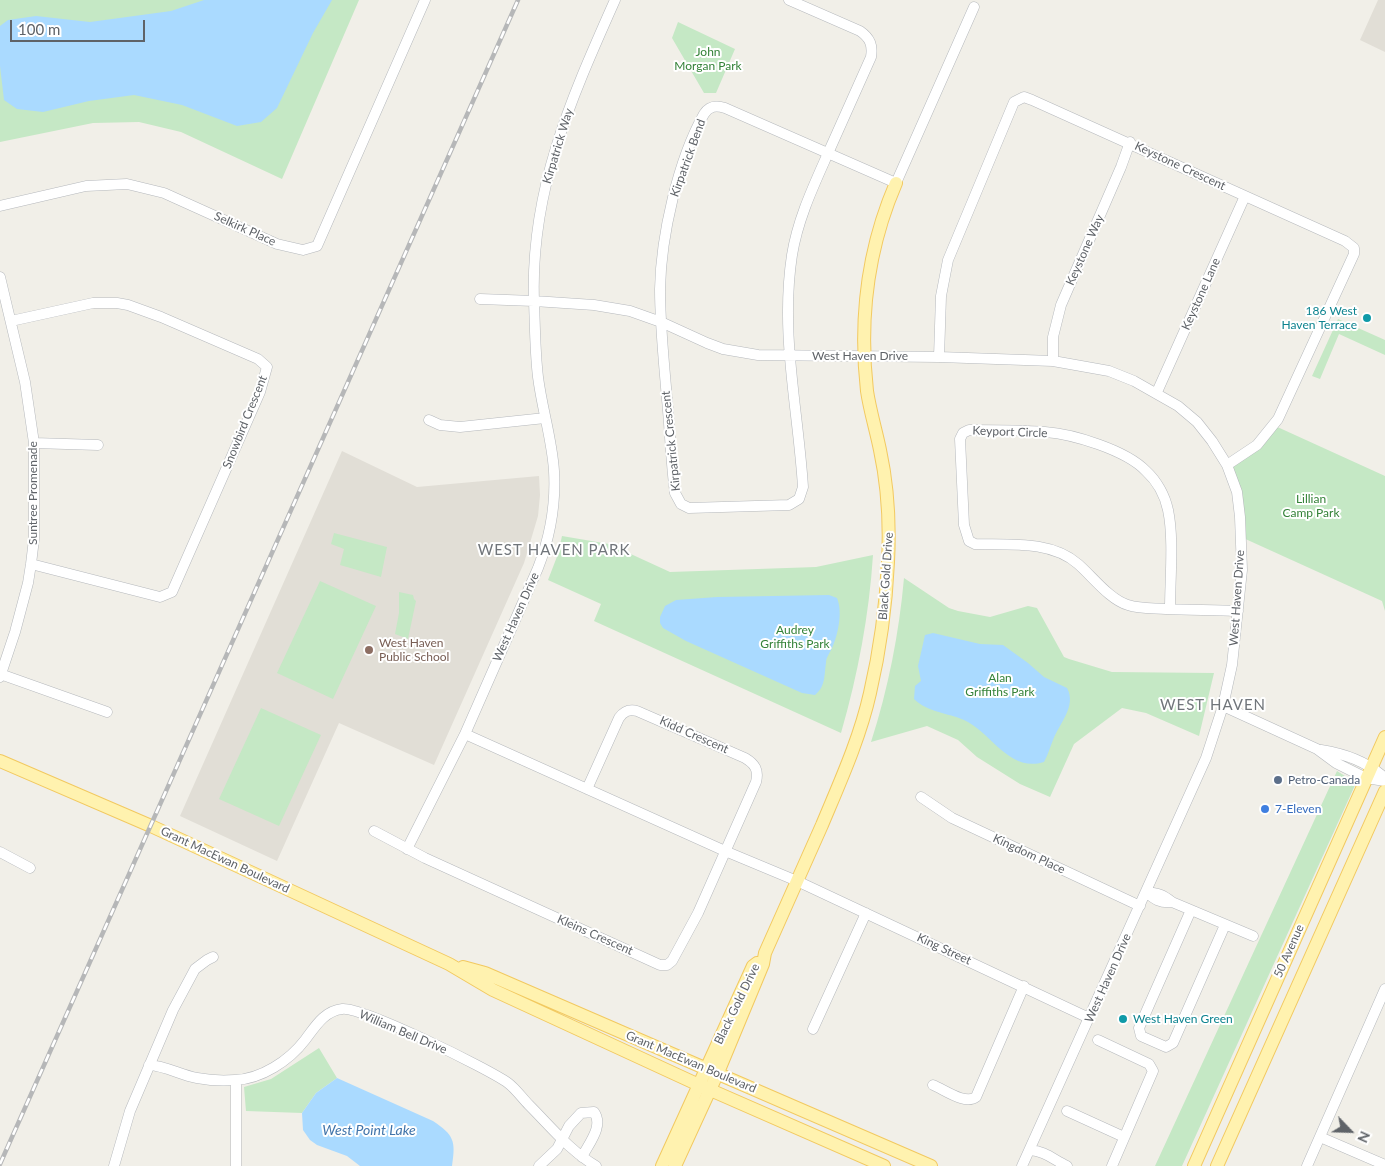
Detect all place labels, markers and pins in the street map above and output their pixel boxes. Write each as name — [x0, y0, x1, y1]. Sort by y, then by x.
place label: 186 West Haven Terrace — [1282, 304, 1357, 332]
marker: 186 West Haven Terrace — [1361, 312, 1373, 324]
place label: West Haven Public School — [379, 636, 449, 664]
marker: West Haven Public School — [363, 644, 375, 656]
place label: Petro-Canada — [1288, 773, 1360, 787]
marker: Petro-Canada — [1272, 774, 1284, 786]
place label: 7-Eleven — [1275, 802, 1321, 816]
marker: 7-Eleven — [1259, 803, 1271, 815]
place label: West Haven Green — [1133, 1012, 1233, 1026]
marker: West Haven Green — [1117, 1013, 1129, 1025]

